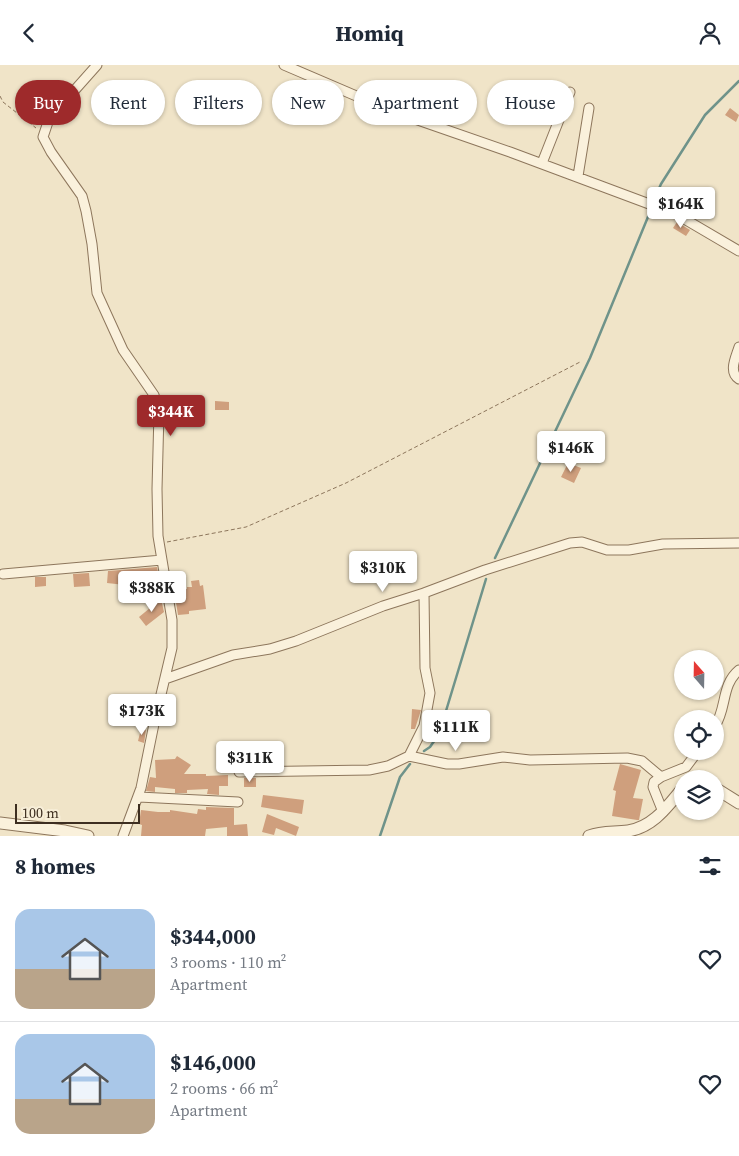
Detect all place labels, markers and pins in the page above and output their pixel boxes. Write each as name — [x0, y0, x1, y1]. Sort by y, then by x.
pin: $164K — [646, 186, 716, 229]
pin: $344K — [136, 395, 206, 437]
pin: $146K — [536, 431, 606, 473]
pin: $310K — [348, 551, 418, 593]
pin: $388K — [117, 571, 187, 613]
pin: $173K — [107, 693, 177, 736]
pin: $111K — [421, 709, 491, 752]
pin: $311K — [215, 741, 285, 783]

